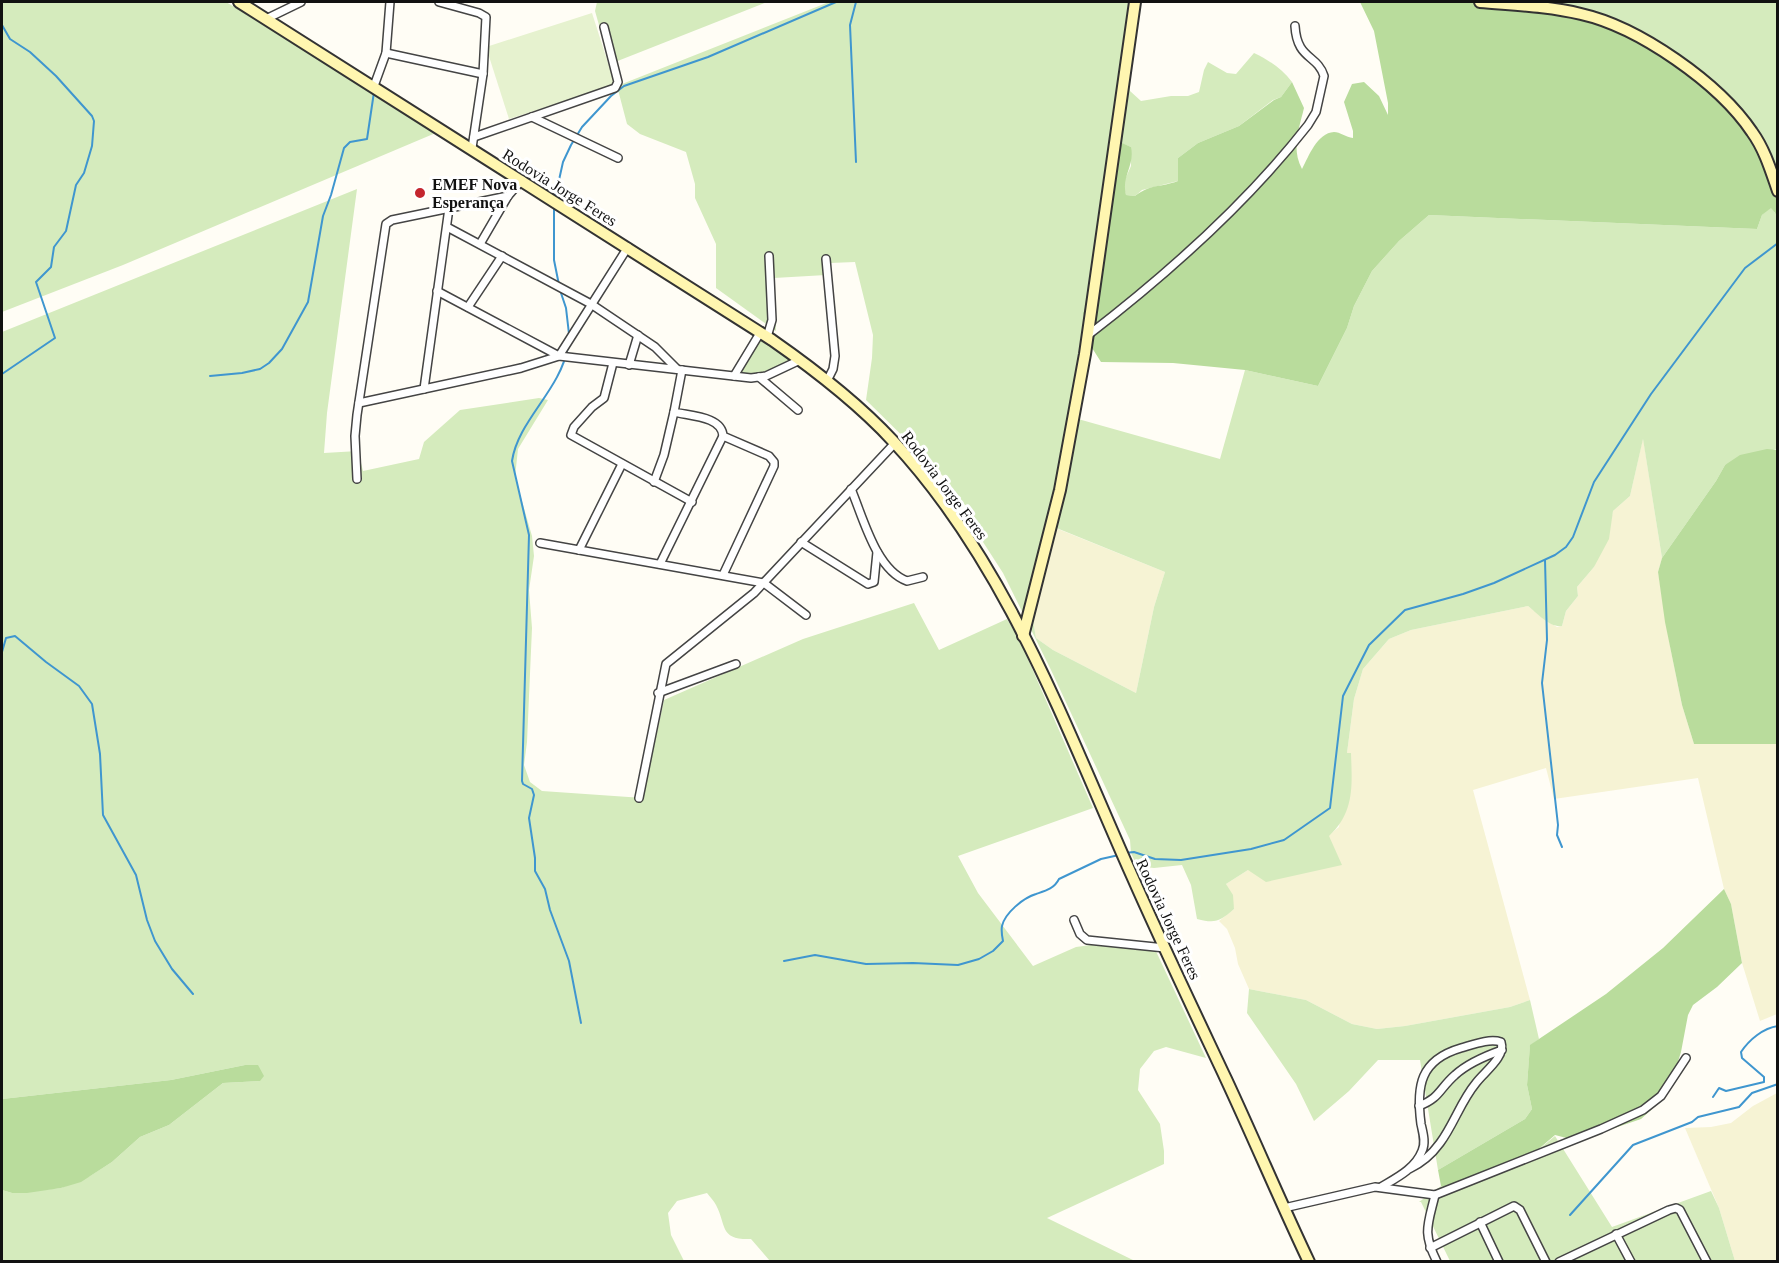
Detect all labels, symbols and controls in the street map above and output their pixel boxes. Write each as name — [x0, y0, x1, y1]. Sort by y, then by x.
street label: Rodovia Jorge Feres — [499, 145, 620, 230]
place label: EMEF Nova Esperança — [432, 176, 517, 212]
marker: EMEF Nova Esperança — [413, 186, 427, 200]
street label: Rodovia Jorge Feres — [898, 428, 991, 543]
street label: Rodovia Jorge Feres — [1132, 856, 1204, 983]

